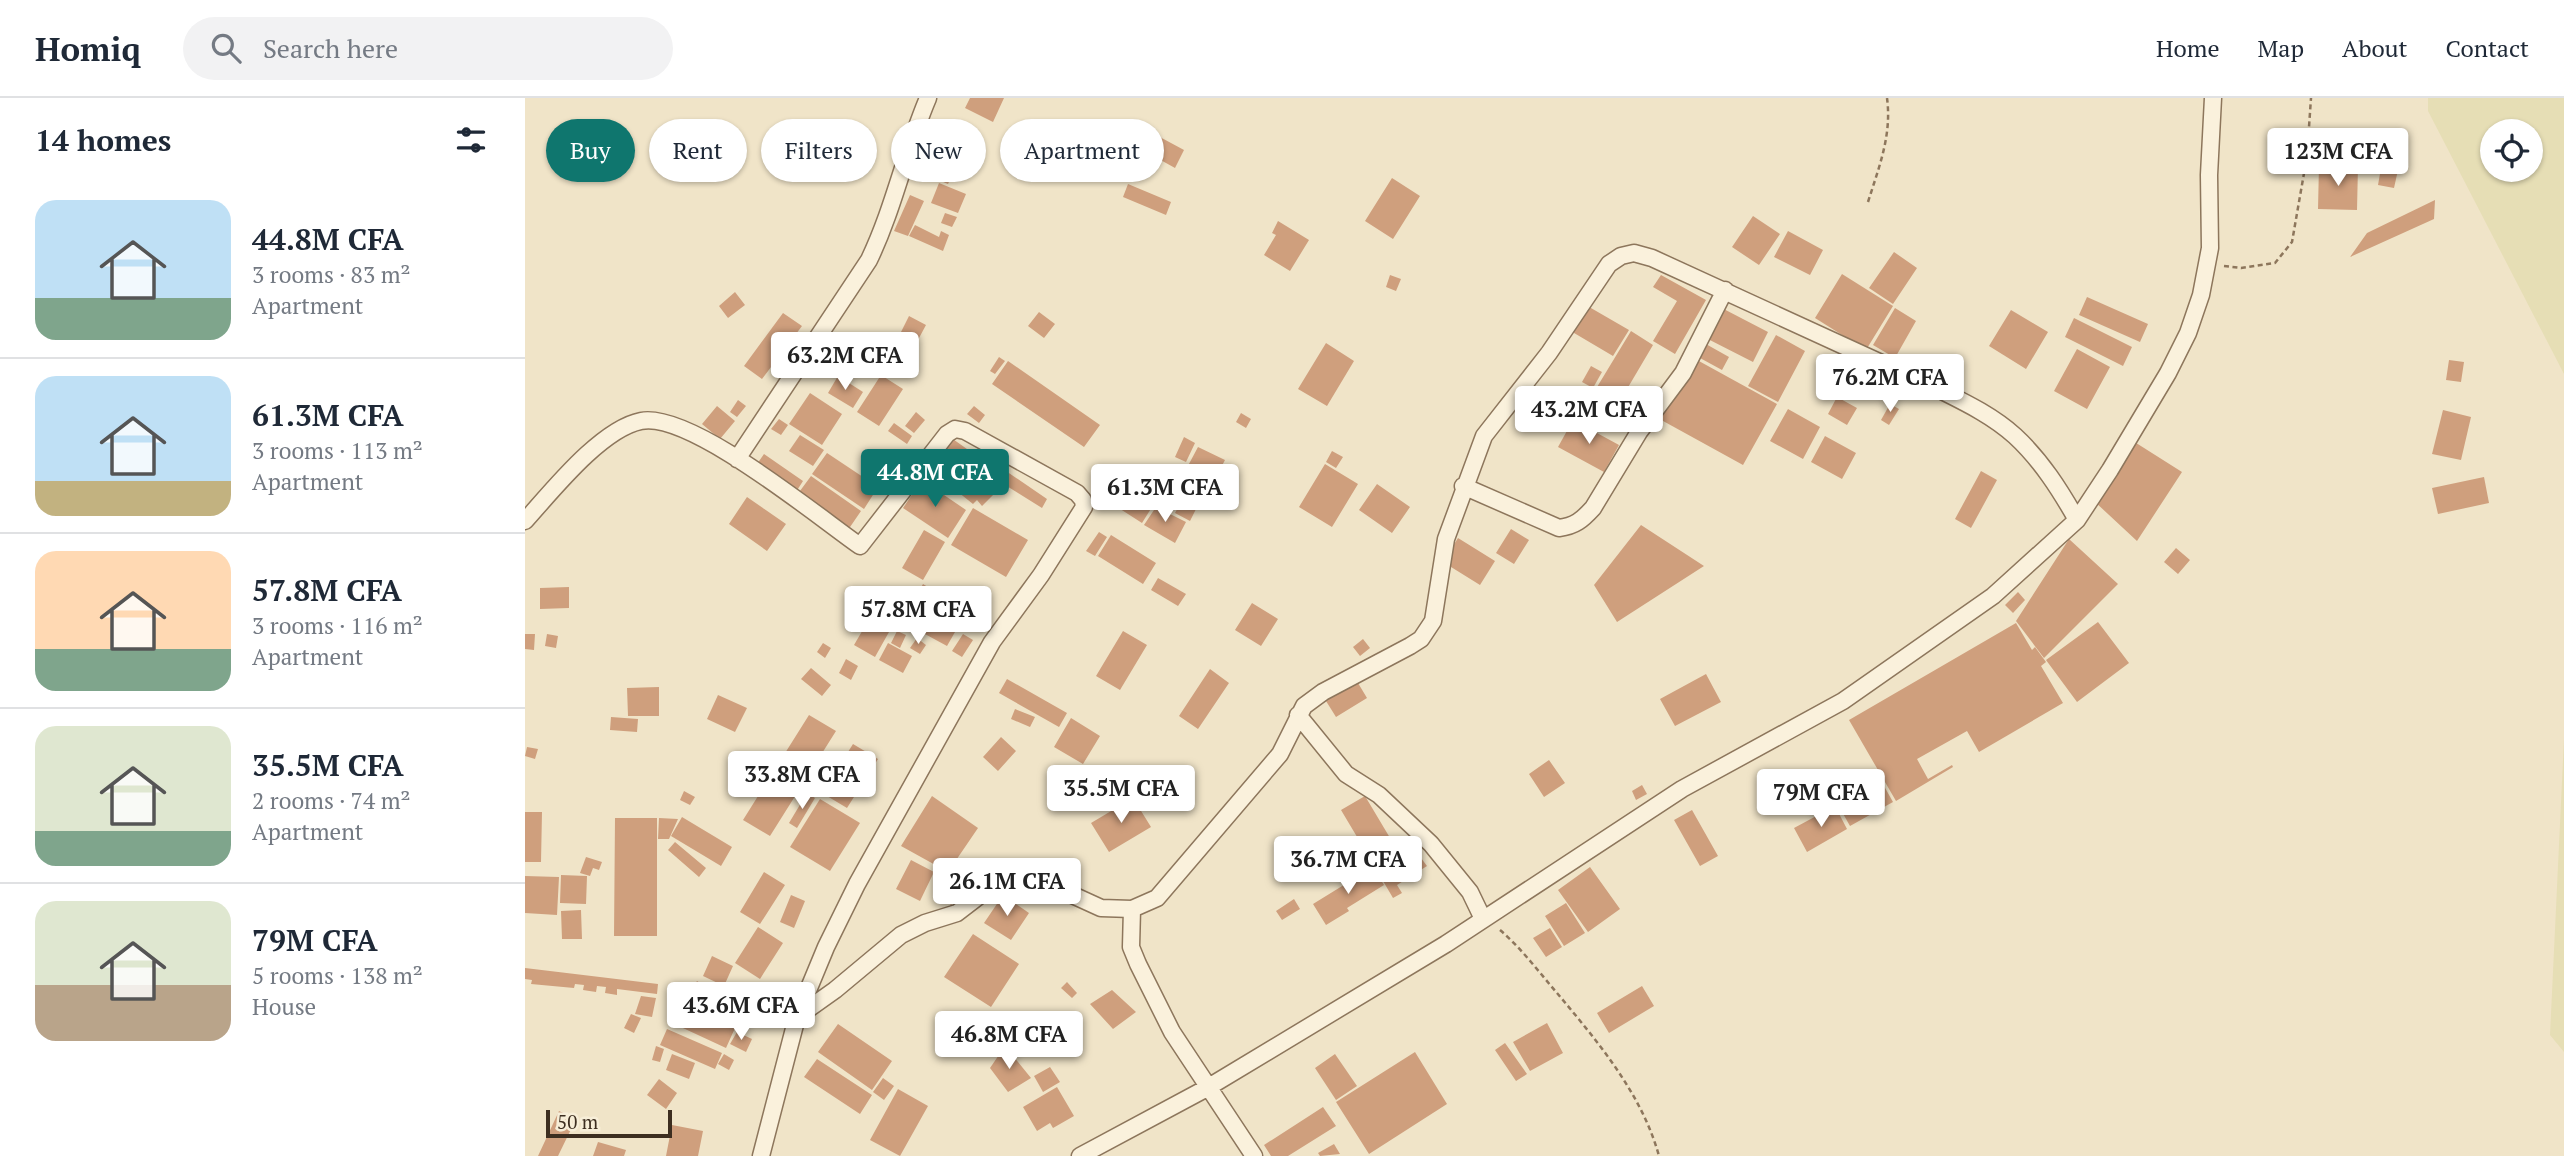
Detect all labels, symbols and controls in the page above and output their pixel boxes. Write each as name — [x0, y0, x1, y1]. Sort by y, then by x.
search box — [183, 17, 673, 80]
text: Homiq — [35, 27, 141, 70]
icon: search — [207, 29, 245, 67]
text: Search here — [263, 31, 398, 65]
text: Home — [2156, 32, 2220, 64]
text: Map — [2258, 32, 2304, 64]
text: About — [2342, 32, 2408, 64]
text: Contact — [2446, 32, 2529, 64]
chip: Buy — [546, 119, 635, 182]
chip: Rent — [649, 119, 747, 182]
chip: Filters — [761, 119, 877, 182]
chip: New — [891, 119, 986, 182]
chip: Apartment — [1000, 119, 1164, 182]
map controls — [2480, 119, 2543, 182]
button: locate — [2480, 119, 2543, 182]
text: 14 homes — [35, 120, 171, 160]
icon: filters — [452, 121, 490, 159]
pin: 123M CFA — [2266, 129, 2410, 188]
text: 123M CFA — [2283, 135, 2393, 166]
text: 44.8M CFA — [252, 219, 404, 259]
icon: home — [91, 228, 175, 312]
text: 3 rooms · 83 m² — [252, 259, 411, 290]
text: Apartment — [252, 290, 363, 321]
pin: 63.2M CFA — [765, 332, 925, 392]
text: 63.2M CFA — [787, 339, 903, 370]
pin: 76.2M CFA — [1810, 354, 1970, 414]
text: 76.2M CFA — [1832, 361, 1948, 392]
pin: 43.2M CFA — [1509, 386, 1669, 446]
text: 43.2M CFA — [1531, 393, 1647, 424]
text: 61.3M CFA — [252, 395, 404, 435]
icon: home — [91, 404, 175, 488]
text: 3 rooms · 113 m² — [252, 435, 423, 466]
pin: 44.8M CFA — [855, 450, 1015, 509]
text: 44.8M CFA — [877, 456, 993, 487]
pin: 61.3M CFA — [1085, 464, 1245, 524]
text: Apartment — [252, 466, 363, 497]
text: 61.3M CFA — [1107, 471, 1223, 502]
text: 57.8M CFA — [252, 570, 402, 610]
icon: home — [91, 579, 175, 663]
pin: 57.8M CFA — [838, 587, 998, 646]
text: 57.8M CFA — [861, 593, 975, 624]
text: 3 rooms · 116 m² — [252, 610, 423, 641]
text: Apartment — [252, 641, 363, 672]
text: 35.5M CFA — [252, 745, 404, 785]
pin: 33.8M CFA — [722, 752, 882, 811]
icon: home — [91, 754, 175, 838]
text: 33.8M CFA — [744, 758, 860, 789]
pin: 35.5M CFA — [1041, 766, 1201, 825]
pin: 79M CFA — [1756, 770, 1886, 829]
text: 35.5M CFA — [1063, 772, 1179, 803]
text: 79M CFA — [1773, 776, 1869, 807]
text: 2 rooms · 74 m² — [252, 785, 411, 816]
text: Apartment — [252, 816, 363, 847]
pin: 36.7M CFA — [1268, 836, 1428, 896]
text: 36.7M CFA — [1290, 843, 1406, 874]
pin: 26.1M CFA — [927, 858, 1087, 918]
text: 26.1M CFA — [949, 865, 1065, 896]
text: 79M CFA — [252, 920, 378, 960]
icon: home — [91, 929, 175, 1013]
text: 5 rooms · 138 m² — [252, 960, 423, 991]
pin: 43.6M CFA — [661, 982, 821, 1042]
text: 43.6M CFA — [683, 989, 799, 1020]
text: House — [252, 991, 316, 1022]
pin: 46.8M CFA — [929, 1012, 1089, 1071]
text: 46.8M CFA — [951, 1018, 1067, 1049]
scale bar — [546, 1107, 672, 1139]
text: 50 m — [557, 1109, 598, 1134]

